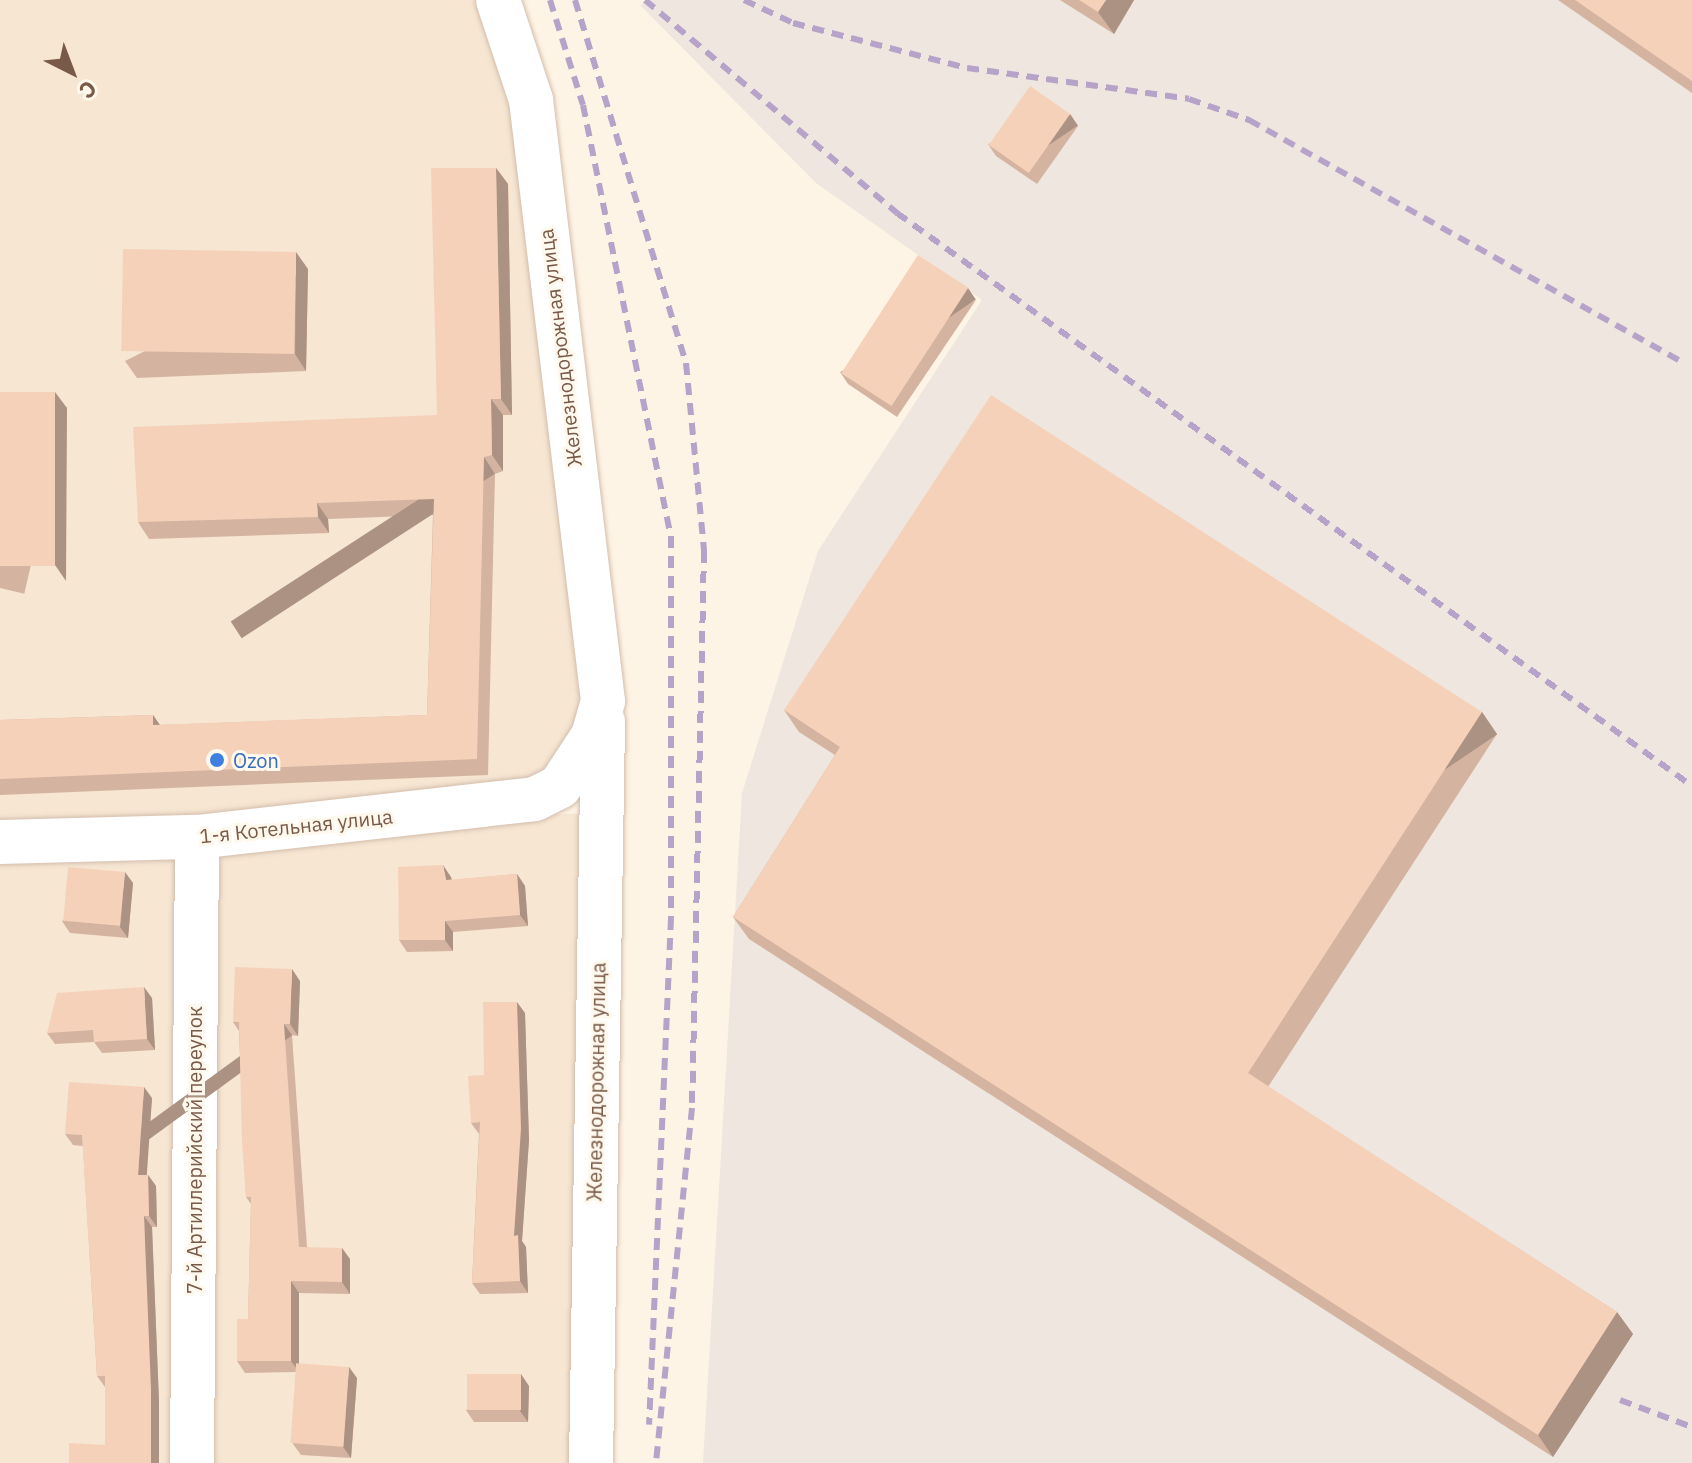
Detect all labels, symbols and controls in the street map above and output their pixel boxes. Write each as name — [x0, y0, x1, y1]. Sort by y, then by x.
north arrow — [32, 32, 112, 112]
text: С — [73, 75, 103, 106]
street label: Железнодорожная улица — [533, 228, 587, 468]
place label: Ozon — [233, 748, 279, 772]
marker: Ozon — [208, 751, 226, 769]
street label: 1-я Котельная улица — [198, 804, 394, 848]
street label: Железнодорожная улица — [582, 962, 610, 1202]
street label: 7-й Артиллерийский переулок — [182, 1006, 206, 1294]

